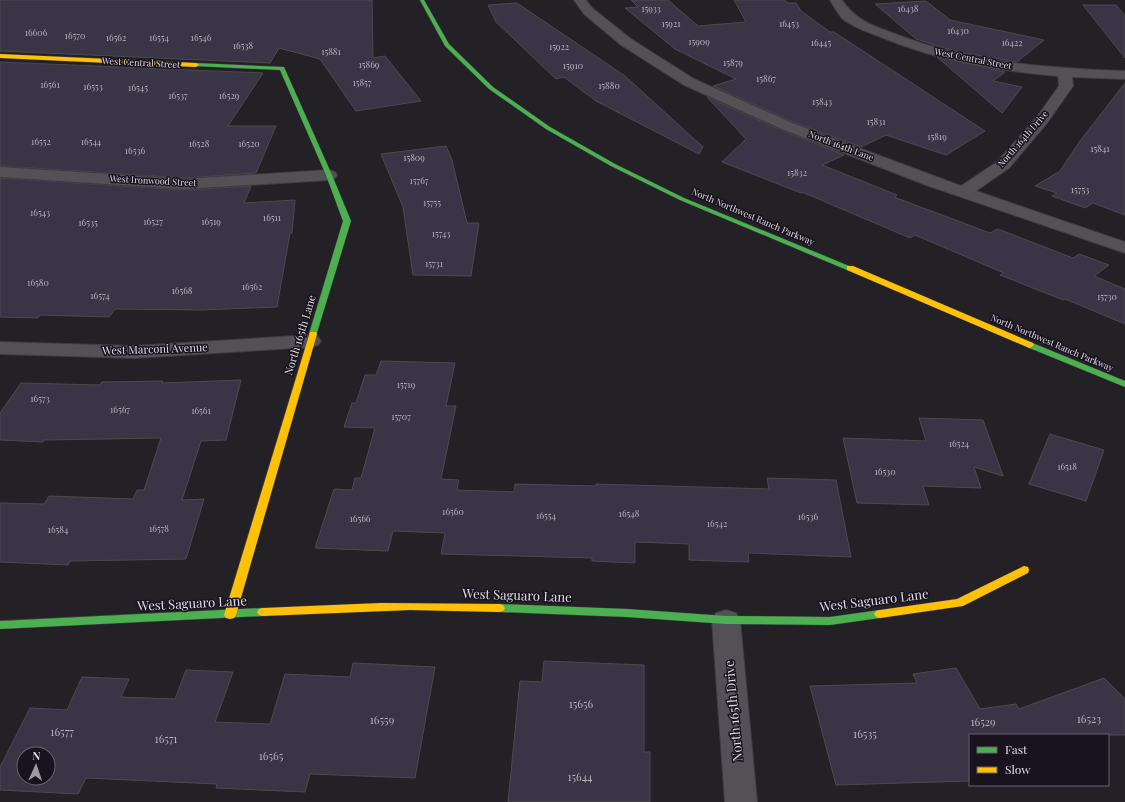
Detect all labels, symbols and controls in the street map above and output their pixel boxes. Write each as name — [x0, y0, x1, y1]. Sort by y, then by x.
house number: 15933 — [641, 2, 661, 14]
house number: 16438 — [897, 2, 919, 14]
house number: 15921 — [661, 17, 681, 29]
house number: 16453 — [779, 17, 799, 29]
house number: 16430 — [947, 24, 969, 36]
house number: 16606 — [25, 26, 48, 38]
house number: 16570 — [65, 29, 85, 41]
house number: 16562 — [106, 31, 126, 43]
house number: 16554 — [149, 31, 169, 43]
house number: 16546 — [191, 31, 212, 43]
house number: 15909 — [688, 35, 710, 47]
house number: 16445 — [811, 36, 832, 48]
house number: 16422 — [1001, 36, 1023, 48]
house number: 16538 — [233, 39, 254, 51]
house number: 15922 — [549, 40, 569, 52]
street label: West Central Street — [933, 44, 1013, 72]
house number: 15881 — [321, 45, 341, 57]
street label: West Central Street — [101, 54, 181, 70]
house number: 15879 — [723, 56, 743, 68]
house number: 15869 — [359, 58, 380, 70]
house number: 15910 — [563, 59, 583, 71]
house number: 15867 — [756, 72, 776, 84]
house number: 15857 — [352, 76, 372, 88]
house number: 16561 — [40, 78, 61, 90]
house number: 15880 — [598, 79, 620, 91]
house number: 16553 — [83, 80, 103, 92]
house number: 16545 — [128, 81, 148, 93]
house number: 16537 — [168, 89, 188, 101]
house number: 16529 — [219, 89, 240, 101]
house number: 15843 — [812, 95, 832, 107]
street label: North 164th Drive — [994, 107, 1050, 169]
house number: 15831 — [867, 115, 886, 127]
street label: North 164th Lane — [807, 127, 876, 163]
house number: 15819 — [927, 130, 947, 142]
house number: 16552 — [31, 135, 51, 147]
house number: 16544 — [81, 135, 102, 147]
house number: 16528 — [189, 137, 210, 149]
house number: 16520 — [238, 137, 260, 149]
house number: 15841 — [1090, 142, 1110, 154]
house number: 16536 — [125, 144, 146, 156]
house number: 15809 — [403, 151, 425, 163]
house number: 15832 — [787, 166, 807, 178]
street label: West Ironwood Street — [108, 172, 198, 188]
house number: 15767 — [410, 174, 429, 186]
house number: 15753 — [1071, 183, 1089, 195]
street label: North Northwest Ranch Parkway — [690, 185, 817, 248]
house number: 15755 — [423, 196, 441, 208]
house number: 16543 — [30, 206, 50, 218]
house number: 16511 — [263, 211, 282, 223]
house number: 16527 — [143, 215, 163, 227]
house number: 16519 — [201, 215, 221, 227]
house number: 16535 — [78, 216, 98, 228]
house number: 15743 — [432, 227, 450, 239]
house number: 15731 — [425, 257, 444, 269]
house number: 16580 — [27, 276, 49, 288]
house number: 16562 — [242, 280, 262, 292]
house number: 16568 — [171, 284, 193, 296]
house number: 16574 — [90, 289, 110, 301]
house number: 15730 — [1097, 290, 1117, 302]
street label: North 165th Lane — [280, 293, 319, 377]
street label: North Northwest Ranch Parkway — [989, 311, 1116, 374]
street label: West Marconi Avenue — [101, 339, 208, 358]
house number: 15719 — [397, 378, 416, 390]
house number: 16573 — [30, 392, 50, 404]
house number: 16567 — [110, 403, 130, 415]
house number: 16561 — [191, 404, 212, 416]
house number: 15707 — [391, 410, 411, 422]
house number: 16524 — [949, 437, 970, 449]
house number: 16518 — [1057, 460, 1077, 472]
house number: 16530 — [874, 465, 896, 477]
house number: 16560 — [442, 505, 464, 517]
house number: 16548 — [619, 507, 640, 519]
house number: 16554 — [536, 509, 557, 521]
house number: 16536 — [798, 510, 819, 522]
house number: 16566 — [349, 512, 371, 524]
house number: 16542 — [707, 517, 727, 529]
house number: 16578 — [149, 522, 169, 534]
house number: 16584 — [48, 523, 69, 535]
street label: West Saguaro Lane — [461, 584, 573, 605]
street label: West Saguaro Lane — [818, 584, 930, 615]
street label: West Saguaro Lane — [136, 591, 248, 614]
street label: North 165th Drive — [720, 659, 745, 762]
house number: 15656 — [569, 696, 594, 711]
house number: 16523 — [1077, 711, 1101, 726]
house number: 16559 — [370, 712, 395, 727]
house number: 16529 — [970, 714, 996, 729]
house number: 16577 — [50, 724, 74, 739]
house number: 16535 — [853, 726, 877, 741]
house number: 16571 — [155, 731, 177, 746]
legend — [969, 734, 1109, 786]
text: Fast — [1005, 741, 1028, 757]
north arrow — [16, 746, 56, 786]
text: N — [32, 748, 41, 763]
house number: 16565 — [259, 748, 284, 763]
text: Slow — [1005, 761, 1031, 777]
house number: 15644 — [567, 769, 593, 784]

